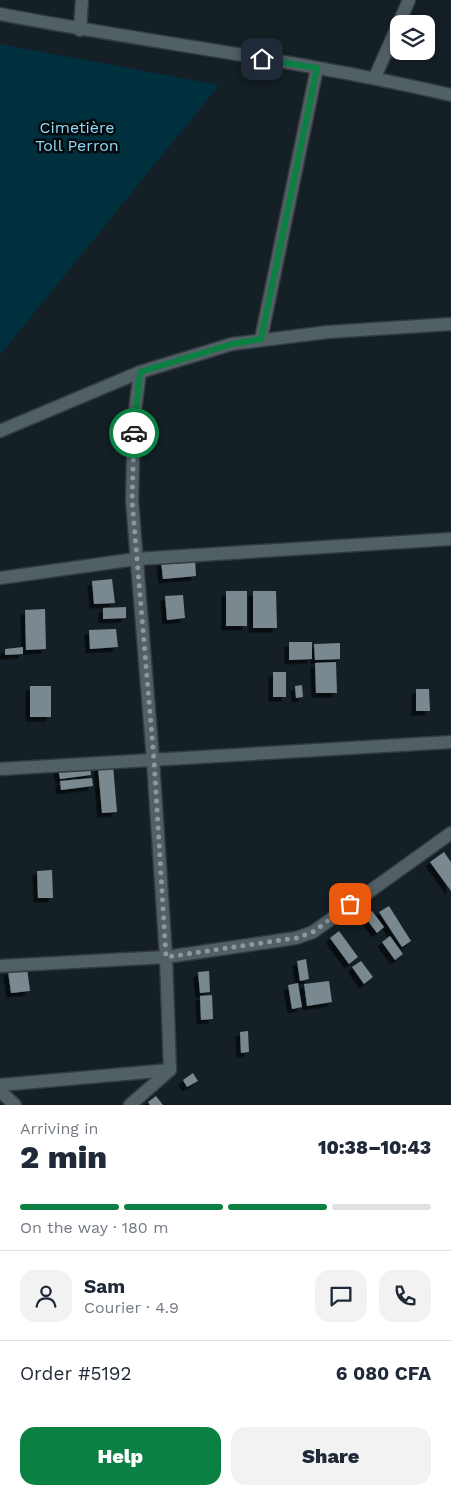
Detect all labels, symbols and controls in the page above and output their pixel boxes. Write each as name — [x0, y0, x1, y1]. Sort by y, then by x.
map controls — [390, 15, 435, 60]
button: layers — [390, 15, 435, 60]
pin — [241, 38, 283, 80]
icon: home — [248, 45, 276, 73]
park label: Cimetière Toll Perron — [35, 118, 119, 155]
courier — [109, 408, 159, 458]
icon: car — [120, 419, 148, 447]
pin — [329, 883, 371, 925]
icon: bag — [336, 890, 364, 918]
text: Arriving in — [20, 1119, 98, 1138]
text: 10:38–10:43 — [318, 1136, 431, 1159]
text: 2 min — [20, 1138, 107, 1176]
text: On the way · 180 m — [20, 1218, 168, 1237]
button: person — [20, 1270, 72, 1322]
button: chat — [315, 1270, 367, 1322]
button: phone — [379, 1270, 431, 1322]
text: Sam — [84, 1275, 125, 1298]
text: Courier · 4.9 — [84, 1298, 179, 1317]
text: Order #5192 — [20, 1362, 132, 1385]
text: 6 080 CFA — [336, 1362, 431, 1385]
button: Help — [20, 1427, 221, 1485]
button: Share — [231, 1427, 431, 1485]

